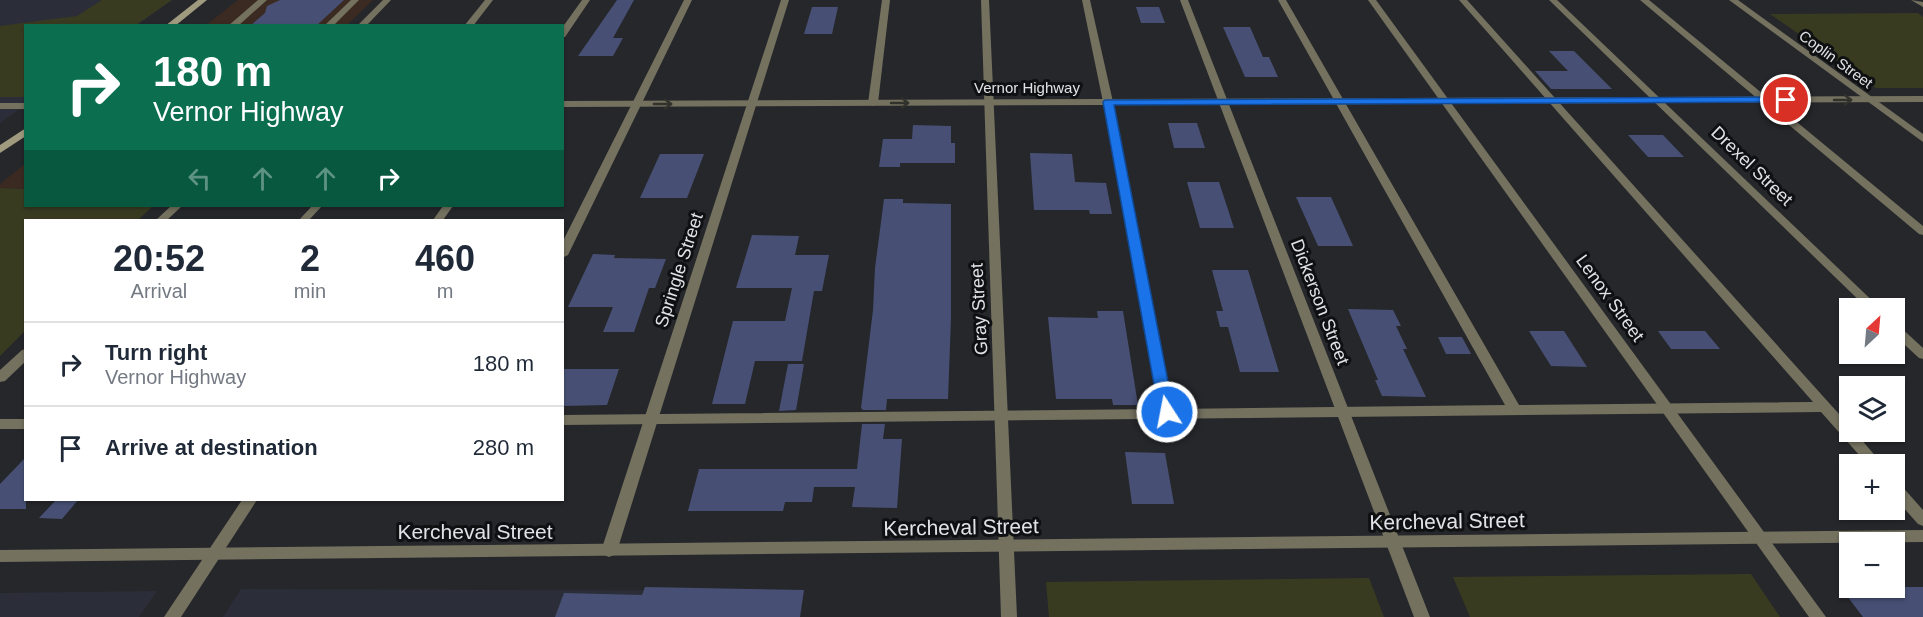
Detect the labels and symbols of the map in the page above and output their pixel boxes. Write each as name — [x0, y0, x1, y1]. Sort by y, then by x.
street label: Coplin Street — [1796, 27, 1877, 92]
pin — [1760, 74, 1811, 125]
street label: Vernor Highway — [974, 79, 1080, 96]
one-way arrow — [1832, 94, 1852, 106]
one-way arrow — [889, 97, 909, 109]
one-way arrow — [652, 98, 672, 110]
street label: Drexel Street — [1707, 122, 1797, 210]
street label: Springle Street — [651, 210, 707, 330]
street label: Dickerson Street — [1287, 236, 1353, 368]
street label: Lenox Street — [1572, 251, 1648, 345]
street label: Gray Street — [967, 263, 991, 355]
north arrow — [1839, 298, 1905, 364]
position arrow — [1135, 380, 1199, 444]
street label: Kercheval Street — [1369, 508, 1525, 534]
street label: Kercheval Street — [883, 514, 1039, 540]
street label: Kercheval Street — [397, 520, 553, 543]

